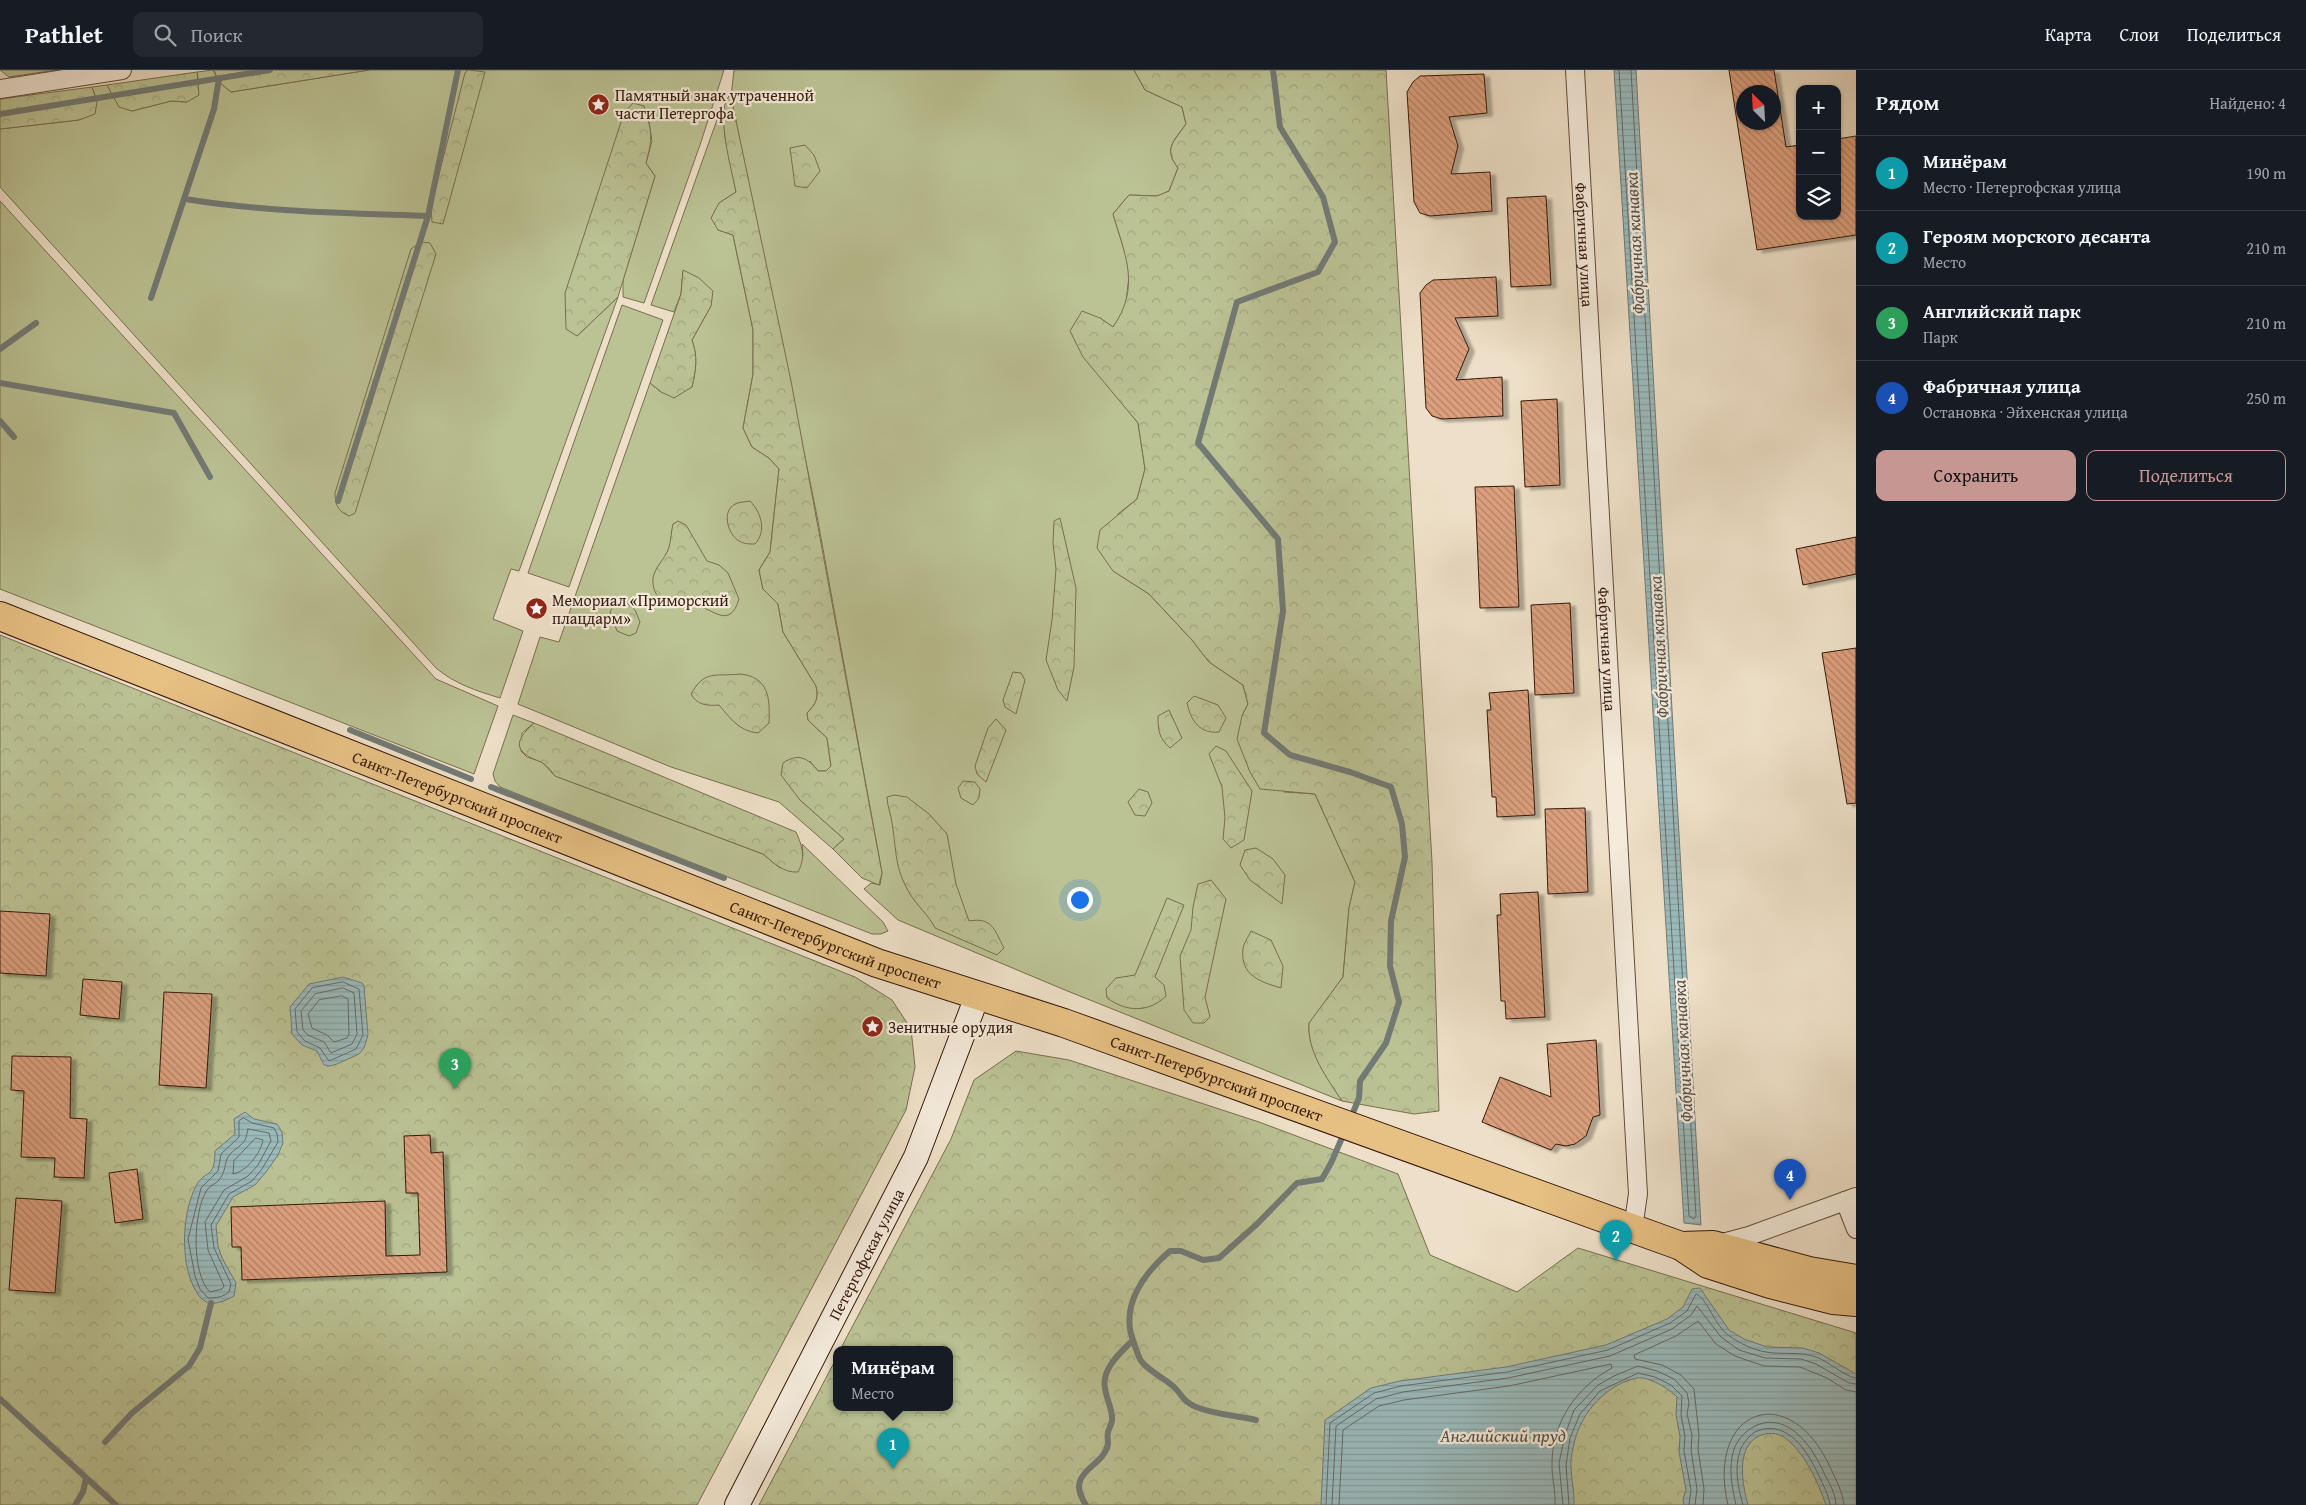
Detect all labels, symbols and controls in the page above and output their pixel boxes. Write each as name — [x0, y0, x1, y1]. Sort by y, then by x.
search box — [133, 12, 483, 57]
text: Pathlet — [25, 17, 103, 52]
icon: search — [151, 21, 179, 49]
text: Поиск — [191, 21, 242, 49]
text: Карта — [2045, 21, 2092, 48]
text: Слои — [2120, 21, 2159, 48]
text: Поделиться — [2187, 21, 2281, 48]
place label: Памятный знак утраченной части Петергофа — [615, 83, 814, 125]
north arrow — [1736, 85, 1781, 130]
map controls — [1796, 85, 1841, 220]
button: + — [1796, 85, 1841, 130]
text: Рядом — [1876, 87, 1939, 118]
text: Найдено: 4 — [2209, 91, 2286, 115]
place icon: Памятный знак утраченной части Петергофа — [587, 92, 611, 116]
button: − — [1796, 130, 1841, 175]
text: Минёрам — [1923, 147, 2007, 175]
text: 1 — [1888, 161, 1896, 185]
text: 190 m — [2246, 161, 2286, 185]
water label: Фабричная канавка — [1617, 170, 1652, 315]
button: layers — [1796, 175, 1841, 220]
text: Место · Петергофская улица — [1923, 175, 2121, 199]
street label: Фабричная улица — [1569, 182, 1600, 308]
text: Героям морского десанта — [1923, 222, 2151, 250]
text: 2 — [1888, 236, 1896, 260]
text: 210 m — [2246, 236, 2286, 260]
text: Место — [1923, 250, 1966, 274]
text: Английский парк — [1923, 297, 2081, 325]
text: 3 — [1888, 311, 1896, 335]
text: 210 m — [2246, 311, 2286, 335]
text: Парк — [1923, 325, 1958, 349]
text: Фабричная улица — [1923, 372, 2081, 400]
text: 4 — [1888, 386, 1896, 410]
text: 250 m — [2246, 386, 2286, 410]
text: Остановка · Эйхенская улица — [1923, 400, 2128, 424]
button: Сохранить — [1876, 450, 2076, 501]
button: Поделиться — [2086, 450, 2286, 501]
water label: Фабричная канавка — [1641, 574, 1676, 719]
street label: Фабричная улица — [1592, 586, 1623, 712]
place label: Мемориал «Приморский плацдарм» — [552, 588, 729, 630]
place icon: Мемориал «Приморский плацдарм» — [524, 597, 548, 621]
street label: Санкт-Петербургский проспект — [349, 745, 566, 850]
your location — [1067, 887, 1093, 913]
street label: Санкт-Петербургский проспект — [726, 894, 945, 995]
water label: Фабричная канавка — [1665, 978, 1700, 1123]
place icon: Зенитные орудия — [860, 1015, 884, 1039]
place label: Зенитные орудия — [888, 1015, 1013, 1039]
street label: Санкт-Петербургский проспект — [1107, 1029, 1327, 1128]
pin: 3 — [439, 1048, 471, 1089]
pin: 4 — [1774, 1159, 1806, 1200]
street label: Петергофская улица — [822, 1184, 910, 1324]
pin: 2 — [1600, 1220, 1632, 1261]
popup — [833, 1346, 953, 1411]
text: Минёрам — [851, 1353, 935, 1381]
text: Место — [851, 1381, 894, 1405]
water label: Английский пруд — [1439, 1422, 1566, 1449]
pin: 1 — [877, 1428, 909, 1469]

